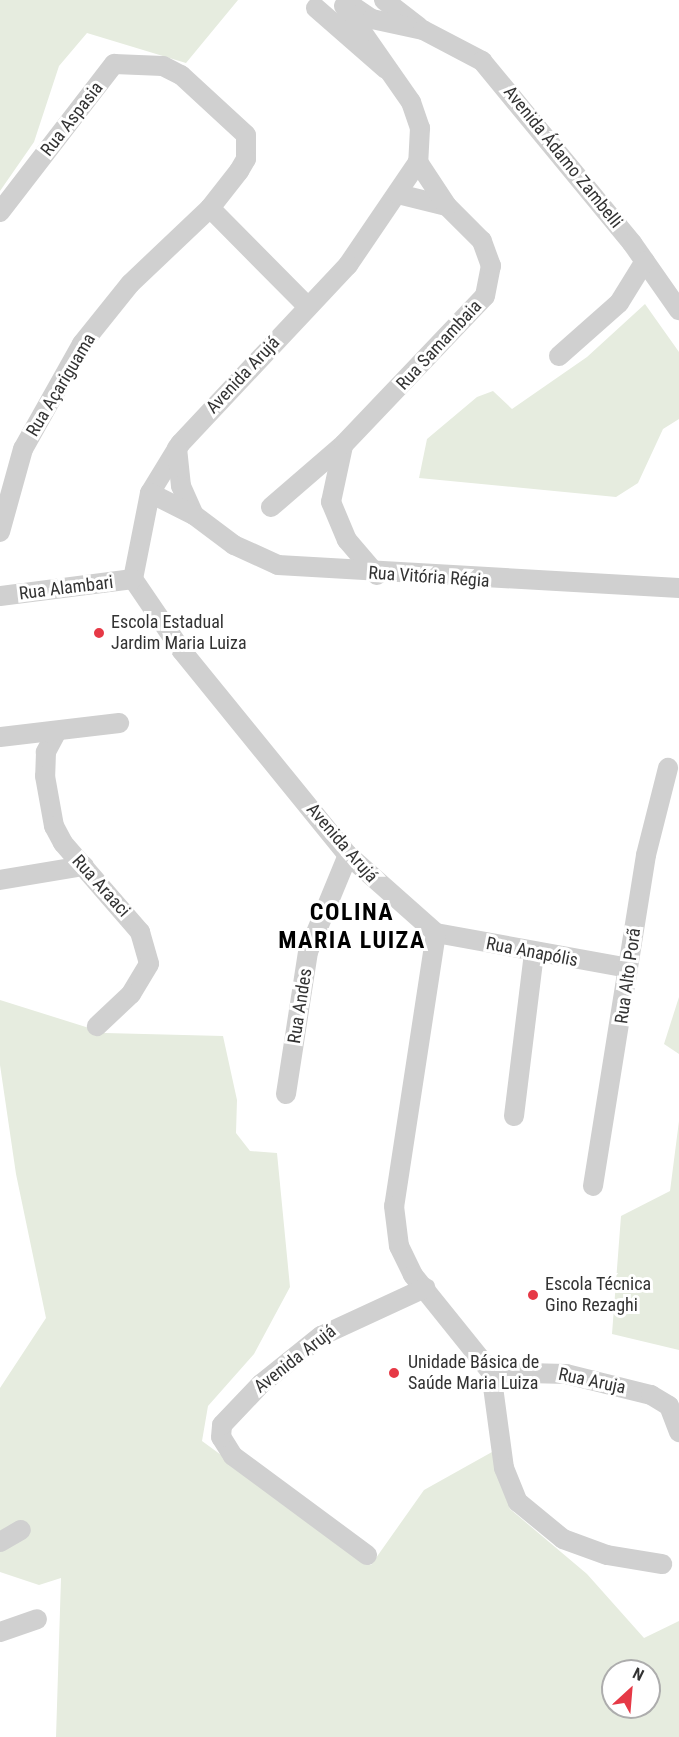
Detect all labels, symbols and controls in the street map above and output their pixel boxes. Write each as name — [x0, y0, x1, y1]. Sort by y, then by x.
street label: Rua Aspasia — [36, 78, 108, 160]
street label: Avenida Ádamo Zambelli — [499, 82, 627, 232]
street label: Rua Samambaia — [392, 296, 486, 394]
street label: Rua Açariguama — [22, 330, 100, 440]
street label: Avenida Arujá — [202, 332, 284, 418]
street label: Rua Vitória Régia — [368, 562, 490, 592]
street label: Rua Alambari — [18, 572, 114, 604]
place label: Escola Estadual Jardim Maria Luiza — [111, 612, 247, 654]
marker: Escola Estadual Jardim Maria Luiza — [92, 626, 106, 640]
street label: Avenida Arujá — [302, 799, 382, 887]
street label: Rua Araaci — [67, 850, 135, 922]
district label: COLINA MARIA LUIZA — [278, 899, 426, 955]
street label: Rua Alto Porã — [611, 927, 645, 1025]
street label: Rua Anapólis — [484, 933, 580, 971]
street label: Rua Andes — [283, 967, 317, 1045]
place label: Escola Técnica Gino Rezaghi — [545, 1274, 651, 1316]
marker: Escola Técnica Gino Rezaghi — [526, 1288, 540, 1302]
street label: Avenida Arujá — [250, 1320, 340, 1398]
place label: Unidade Básica de Saúde Maria Luiza — [408, 1352, 539, 1394]
street label: Rua Aruja — [556, 1363, 628, 1399]
marker: Unidade Básica de Saúde Maria Luiza — [385, 1364, 403, 1382]
north arrow — [601, 1659, 661, 1719]
text: N — [630, 1663, 647, 1685]

